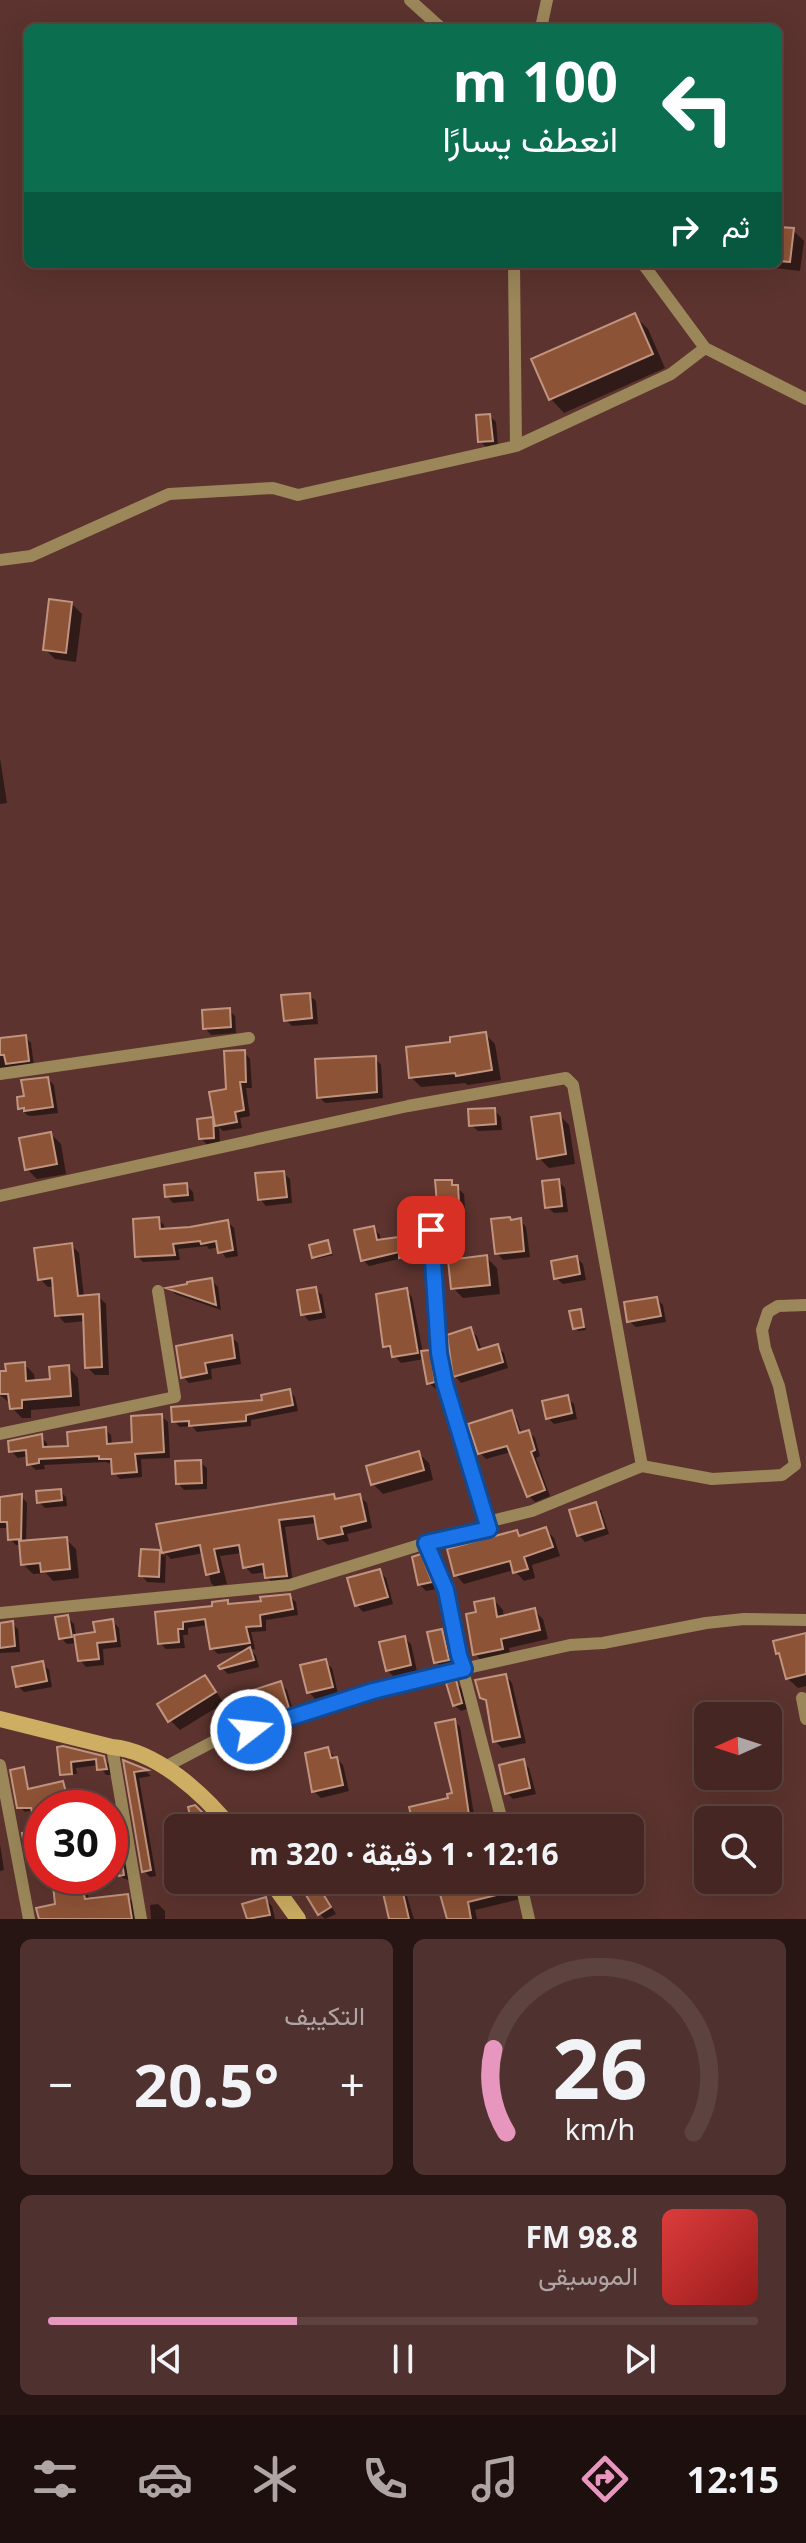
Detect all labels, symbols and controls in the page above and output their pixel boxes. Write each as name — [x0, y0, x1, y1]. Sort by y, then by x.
text: 100 m — [453, 42, 618, 118]
icon: left — [646, 56, 750, 160]
text: انعطف يسارًا — [442, 114, 618, 163]
text: ثم — [722, 206, 750, 247]
icon: right — [662, 208, 706, 252]
pin — [397, 1196, 465, 1264]
icon: arrive — [409, 1208, 453, 1252]
position arrow — [209, 1688, 293, 1772]
north arrow — [694, 1702, 782, 1790]
map controls — [694, 1702, 782, 1894]
speed limit sign: 30 — [24, 1790, 128, 1894]
button: search — [694, 1806, 782, 1894]
text: 12:16 · 1 دقيقة · 320 m — [249, 1833, 559, 1874]
text: التكييف — [284, 1997, 365, 2033]
text: 26 — [552, 2010, 647, 2123]
text: 20.5° — [134, 2043, 279, 2125]
text: − — [48, 2054, 73, 2114]
text: + — [340, 2054, 365, 2114]
text: km/h — [564, 2109, 635, 2148]
text: 98.8 FM — [526, 2216, 638, 2257]
text: الموسيقى — [538, 2257, 638, 2293]
icon: previous — [144, 2337, 188, 2381]
icon: pause — [381, 2337, 425, 2381]
icon: next — [618, 2337, 662, 2381]
icon: filters — [27, 2451, 83, 2507]
icon: car — [137, 2451, 193, 2507]
icon: climate — [247, 2451, 303, 2507]
icon: phone — [357, 2451, 413, 2507]
icon: music — [467, 2451, 523, 2507]
icon: directions — [577, 2451, 633, 2507]
text: 12:15 — [687, 2455, 779, 2504]

